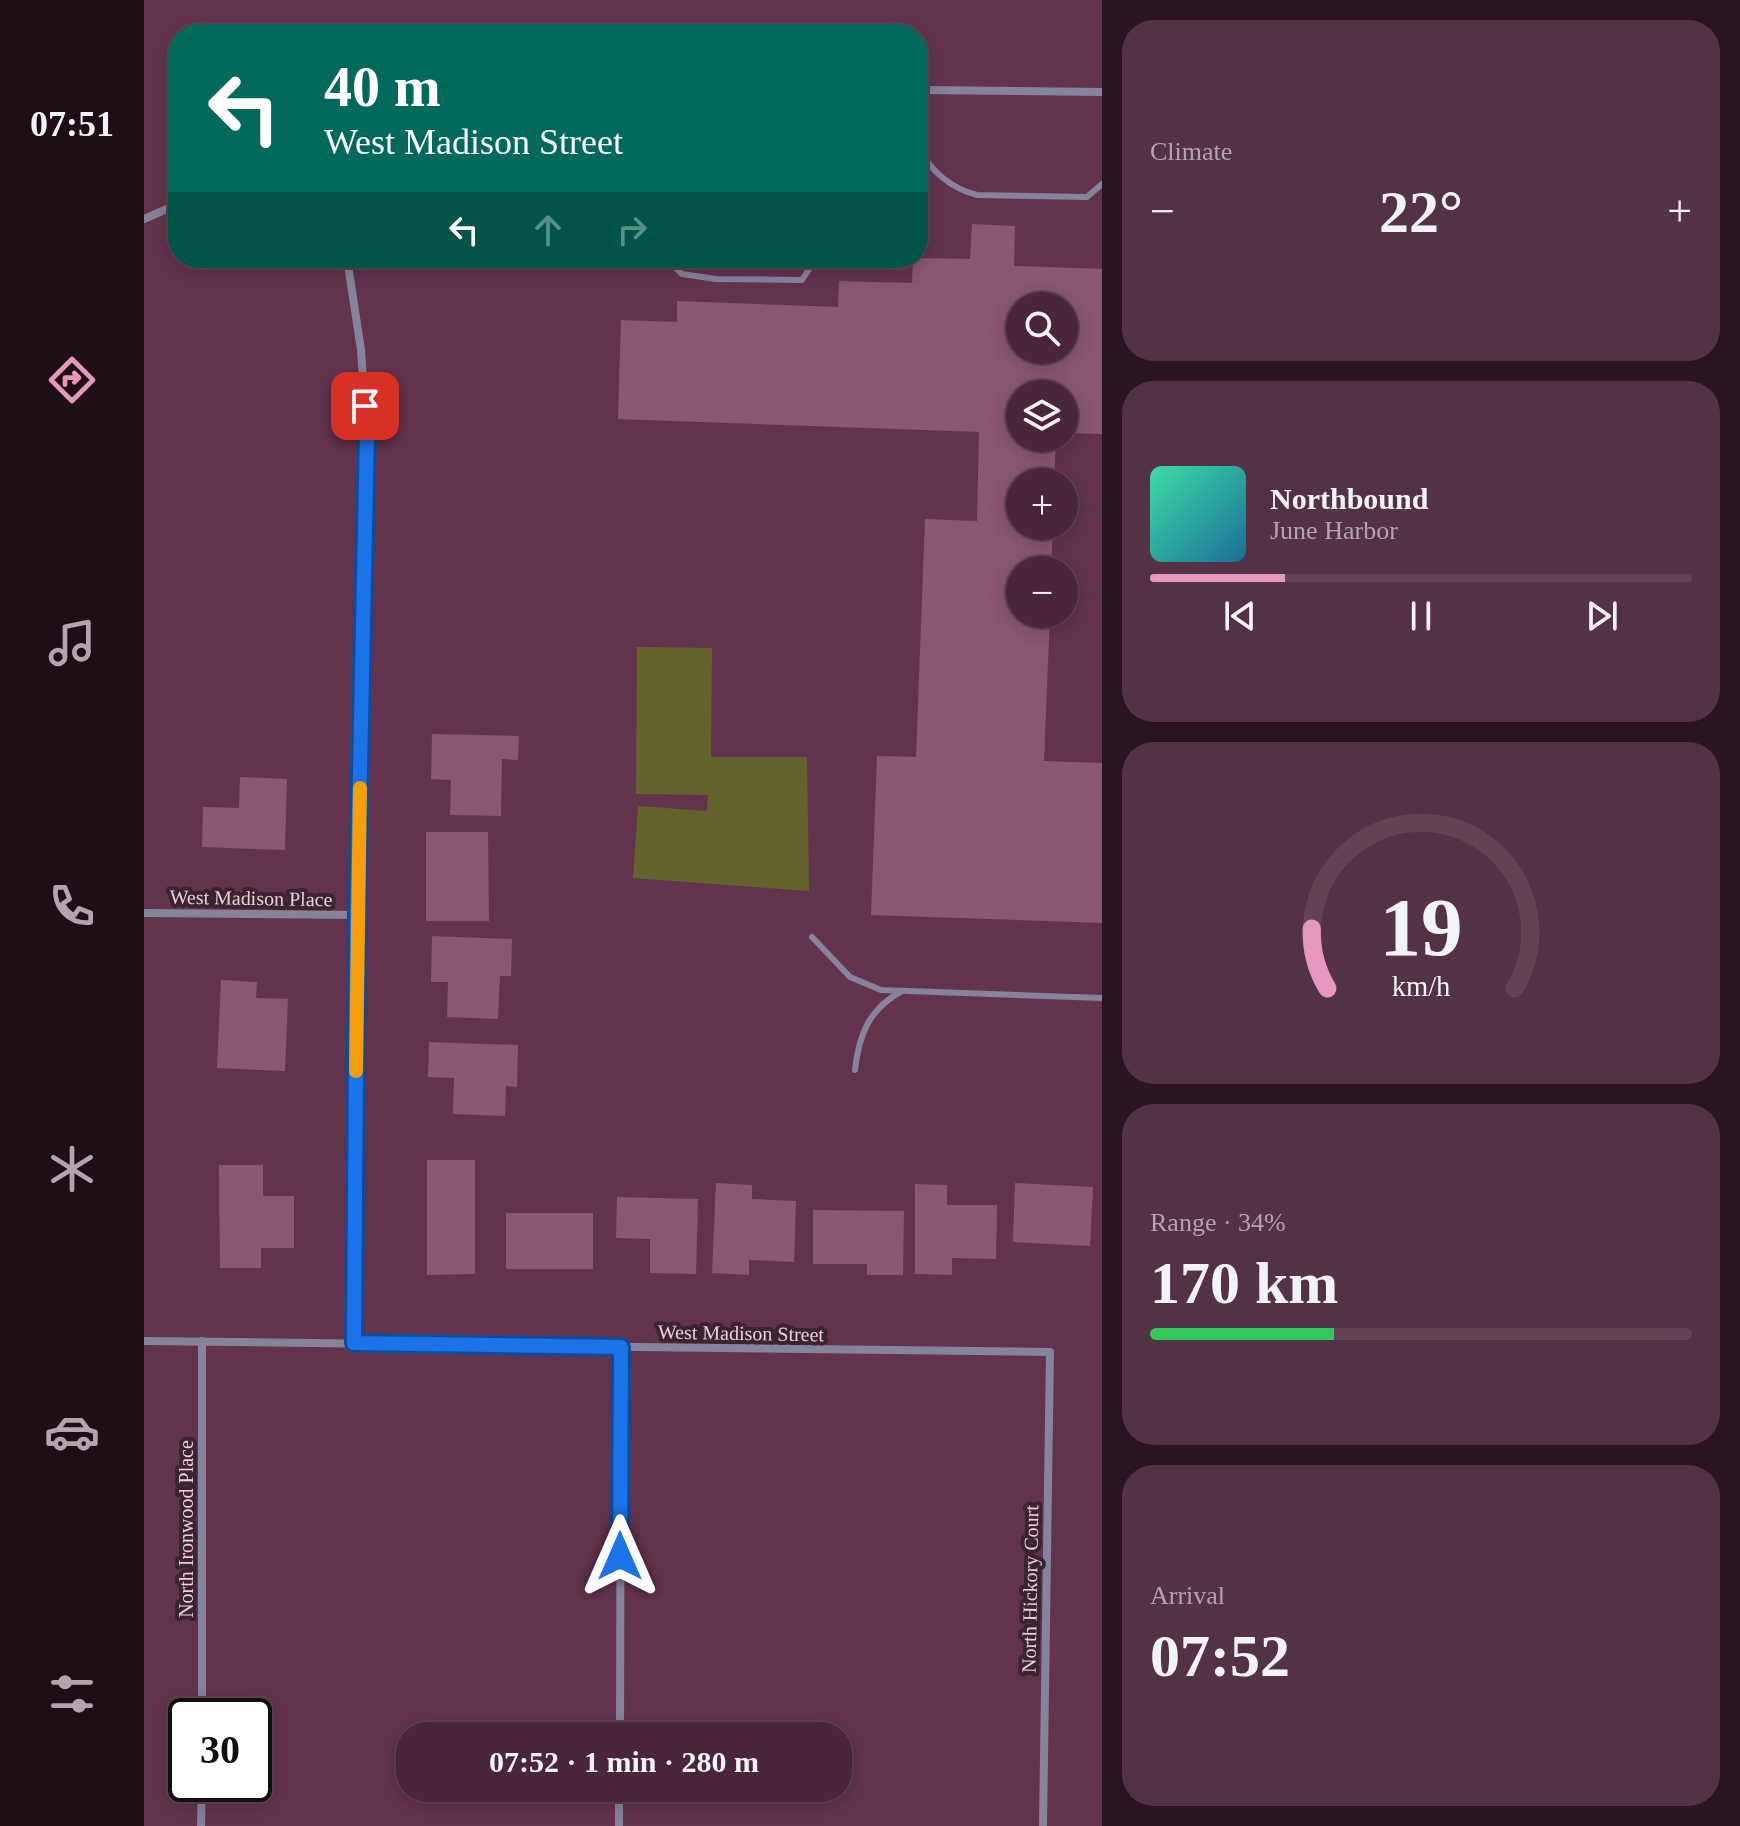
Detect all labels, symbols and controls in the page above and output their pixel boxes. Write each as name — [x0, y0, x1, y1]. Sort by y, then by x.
icon: left — [192, 56, 296, 160]
text: 40 m — [324, 56, 441, 118]
text: 07:51 — [30, 104, 114, 144]
text: West Madison Street — [324, 122, 623, 162]
text: Climate — [1150, 137, 1232, 166]
text: 22° — [1379, 179, 1463, 245]
text: − — [1150, 187, 1175, 236]
text: + — [1667, 187, 1692, 236]
icon: left — [442, 208, 486, 252]
icon: ahead — [526, 208, 570, 252]
icon: right — [610, 208, 654, 252]
map controls — [1006, 292, 1078, 628]
button: search — [1006, 292, 1078, 364]
icon: directions — [44, 352, 100, 408]
pin — [331, 372, 399, 440]
button: layers — [1006, 380, 1078, 452]
icon: arrive — [343, 384, 387, 428]
button: + — [1006, 468, 1078, 540]
text: Northbound — [1270, 482, 1428, 515]
text: June Harbor — [1270, 516, 1398, 545]
button: − — [1006, 556, 1078, 628]
icon: previous — [1218, 594, 1262, 638]
icon: pause — [1399, 594, 1443, 638]
icon: next — [1580, 594, 1624, 638]
icon: music — [44, 615, 100, 671]
icon: phone — [44, 878, 100, 934]
text: 19 — [1379, 881, 1463, 973]
street label: West Madison Place — [169, 886, 333, 910]
text: km/h — [1392, 971, 1450, 1002]
icon: climate — [44, 1141, 100, 1197]
text: Range · 34% — [1150, 1208, 1286, 1237]
text: 170 km — [1150, 1250, 1338, 1316]
street label: West Madison Street — [658, 1321, 825, 1345]
icon: car — [44, 1404, 100, 1460]
street label: North Ironwood Place — [175, 1440, 197, 1618]
street label: North Hickory Court — [1018, 1505, 1043, 1673]
position arrow — [578, 1514, 662, 1598]
text: Arrival — [1150, 1581, 1225, 1610]
text: 07:52 — [1150, 1623, 1290, 1689]
icon: filters — [44, 1666, 100, 1722]
speed limit sign: 30 — [168, 1698, 272, 1802]
text: 07:52 · 1 min · 280 m — [489, 1745, 759, 1778]

